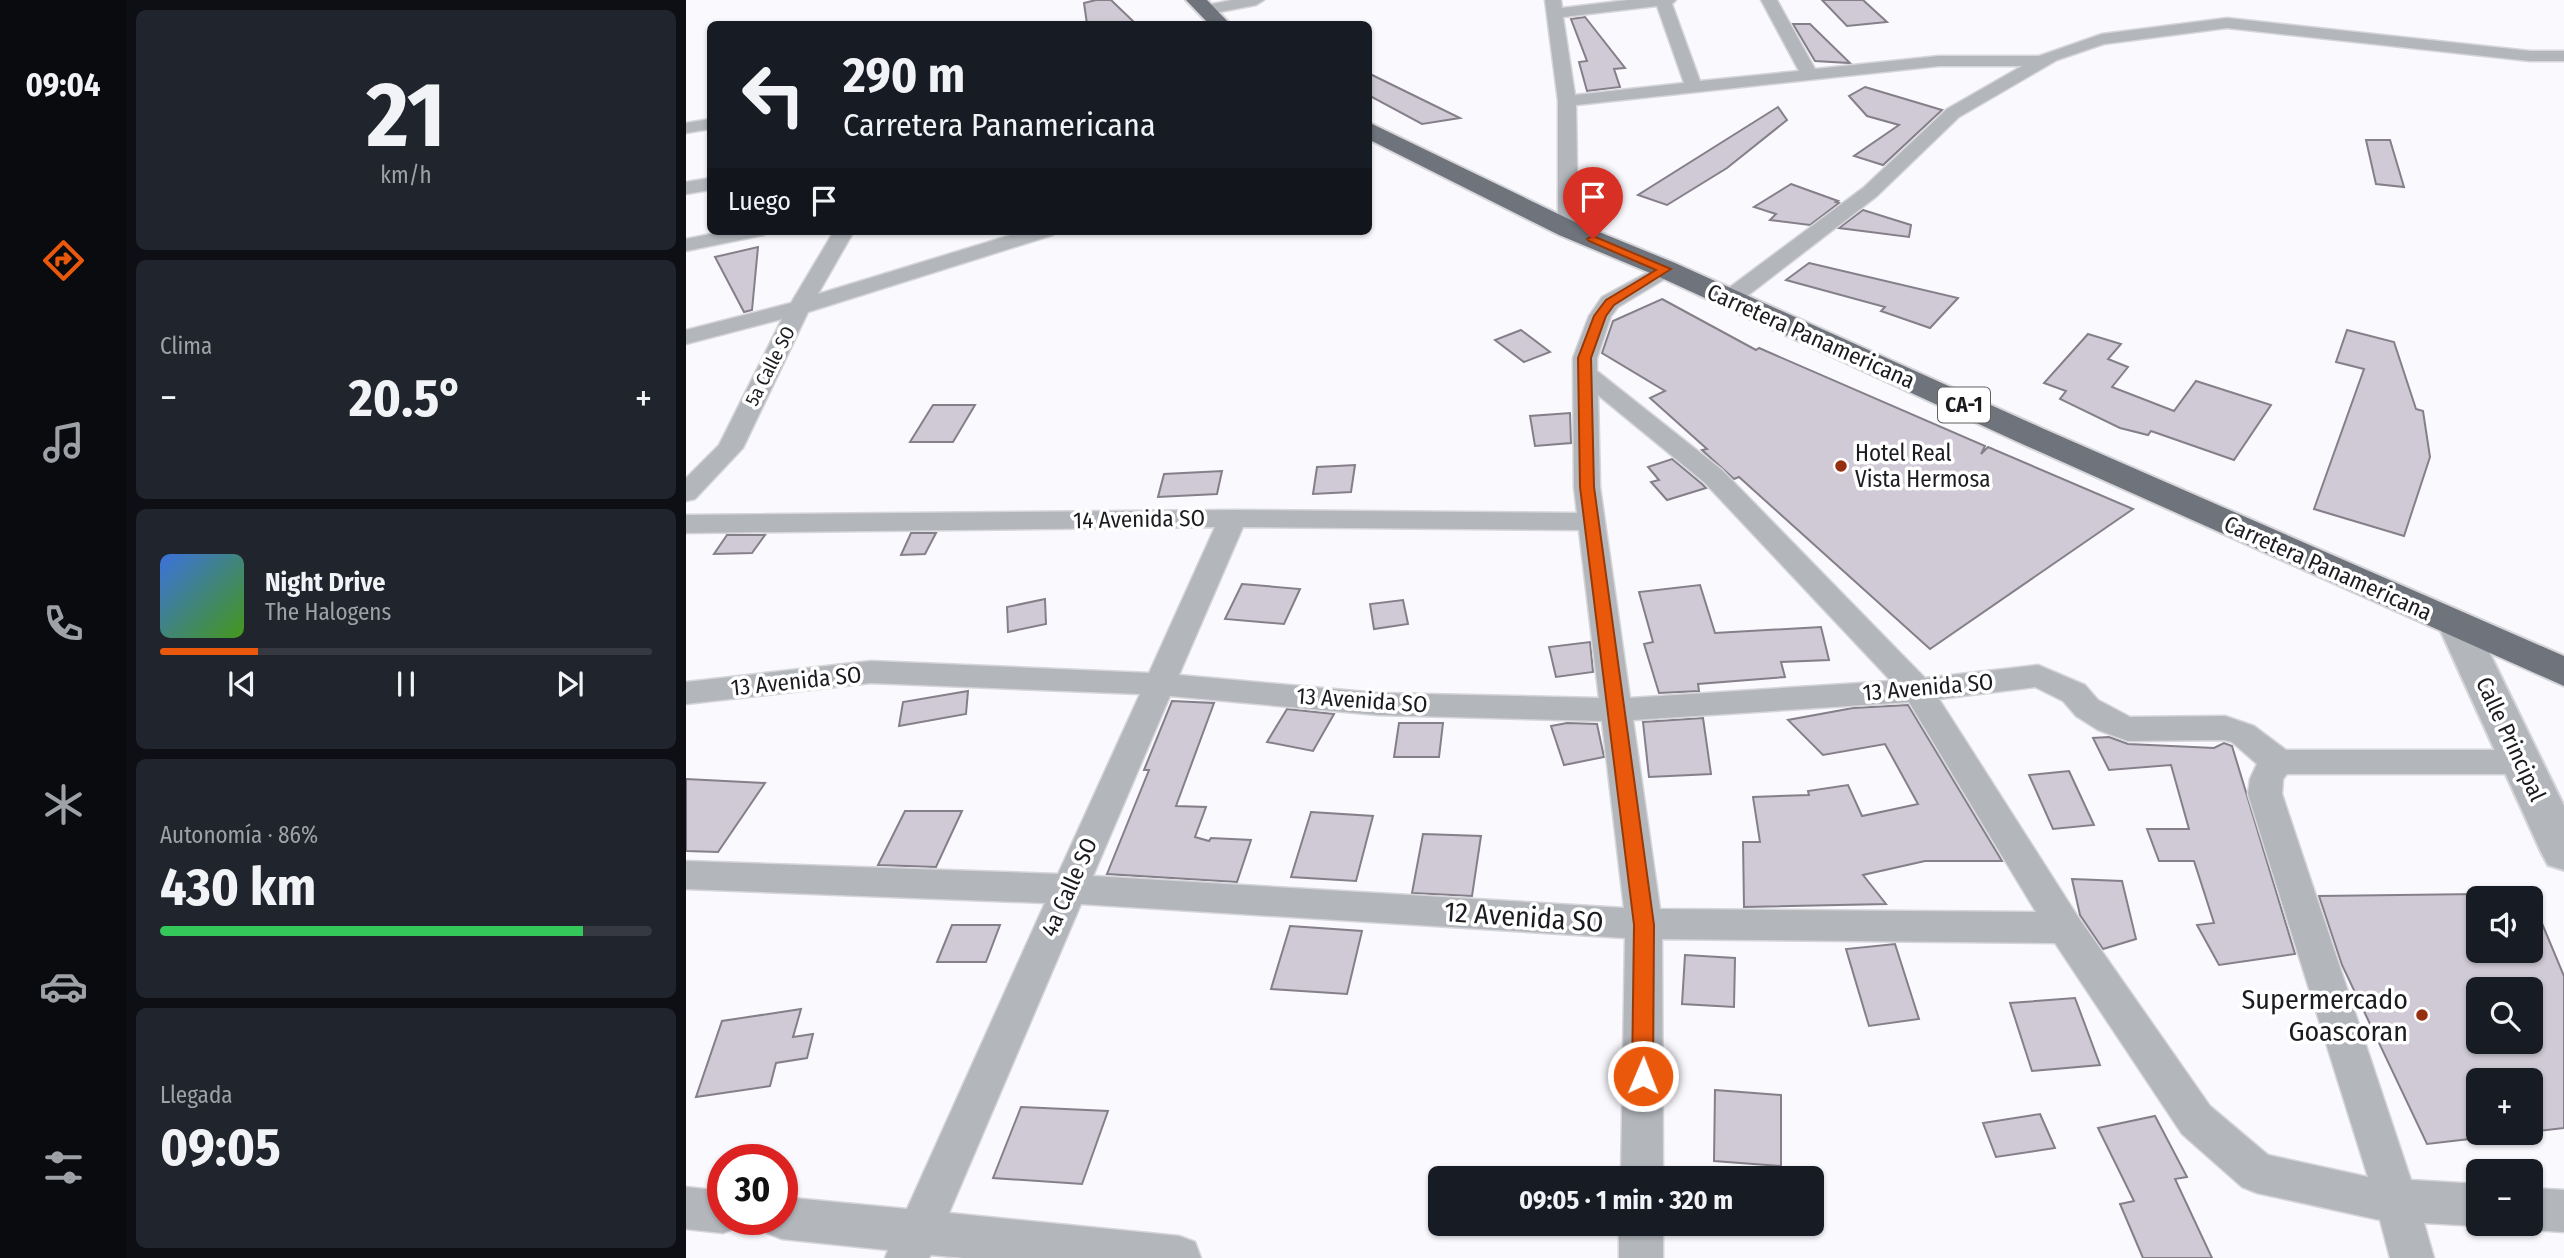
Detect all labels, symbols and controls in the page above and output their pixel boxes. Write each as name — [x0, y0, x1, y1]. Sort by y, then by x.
text: 290 m — [843, 46, 965, 105]
icon: left — [728, 49, 819, 140]
text: 21 — [366, 61, 446, 170]
text: 09:04 — [25, 66, 101, 104]
text: Carretera Panamericana — [843, 106, 1156, 144]
text: km/h — [380, 161, 432, 189]
pin — [1563, 167, 1623, 239]
icon: arrive — [1574, 178, 1612, 216]
icon: arrive — [805, 182, 843, 220]
text: Luego — [728, 186, 791, 217]
icon: directions — [39, 236, 88, 285]
street label: Carretera Panamericana — [1703, 278, 1919, 394]
street label: 5a Calle SO — [740, 322, 800, 410]
text: Clima — [160, 332, 212, 360]
text: 20.5° — [349, 367, 463, 430]
text: − — [160, 375, 177, 421]
text: + — [635, 375, 652, 421]
road number: CA-1 — [1938, 388, 1990, 422]
icon: music — [39, 418, 88, 467]
place label: Hotel Real Vista Hermosa — [1855, 439, 1990, 493]
marker: Hotel Real Vista Hermosa — [1833, 458, 1849, 474]
street label: 14 Avenida SO — [1073, 504, 1205, 534]
street label: Carretera Panamericana — [2220, 510, 2436, 626]
text: Night Drive — [265, 567, 385, 598]
text: The Halogens — [265, 598, 391, 626]
icon: phone — [39, 599, 88, 648]
street label: 13 Avenida SO — [729, 660, 863, 702]
icon: previous — [223, 665, 261, 703]
icon: pause — [387, 665, 425, 703]
icon: next — [551, 665, 589, 703]
street label: 13 Avenida SO — [1861, 667, 1995, 707]
street label: Calle Principal — [2470, 673, 2552, 805]
street label: 13 Avenida SO — [1296, 681, 1428, 719]
icon: climate — [39, 780, 88, 829]
text: Autonomía · 86% — [160, 821, 318, 849]
street label: 4a Calle SO — [1035, 833, 1103, 941]
text: 430 km — [160, 856, 316, 919]
map controls — [2466, 886, 2543, 1236]
button: sound — [2466, 886, 2543, 963]
street label: 12 Avenida SO — [1443, 895, 1605, 939]
icon: car — [39, 962, 88, 1011]
button: search — [2466, 977, 2543, 1054]
place label: Supermercado Goascoran — [2241, 983, 2408, 1048]
marker: Supermercado Goascoran — [2414, 1007, 2430, 1023]
position arrow — [1606, 1039, 1680, 1113]
button: + — [2466, 1068, 2543, 1145]
text: Llegada — [160, 1081, 232, 1109]
text: 09:05 — [160, 1116, 281, 1179]
icon: filters — [39, 1143, 88, 1192]
speed limit sign: 30 — [707, 1144, 798, 1235]
button: − — [2466, 1159, 2543, 1236]
text: 09:05 · 1 min · 320 m — [1519, 1185, 1733, 1216]

